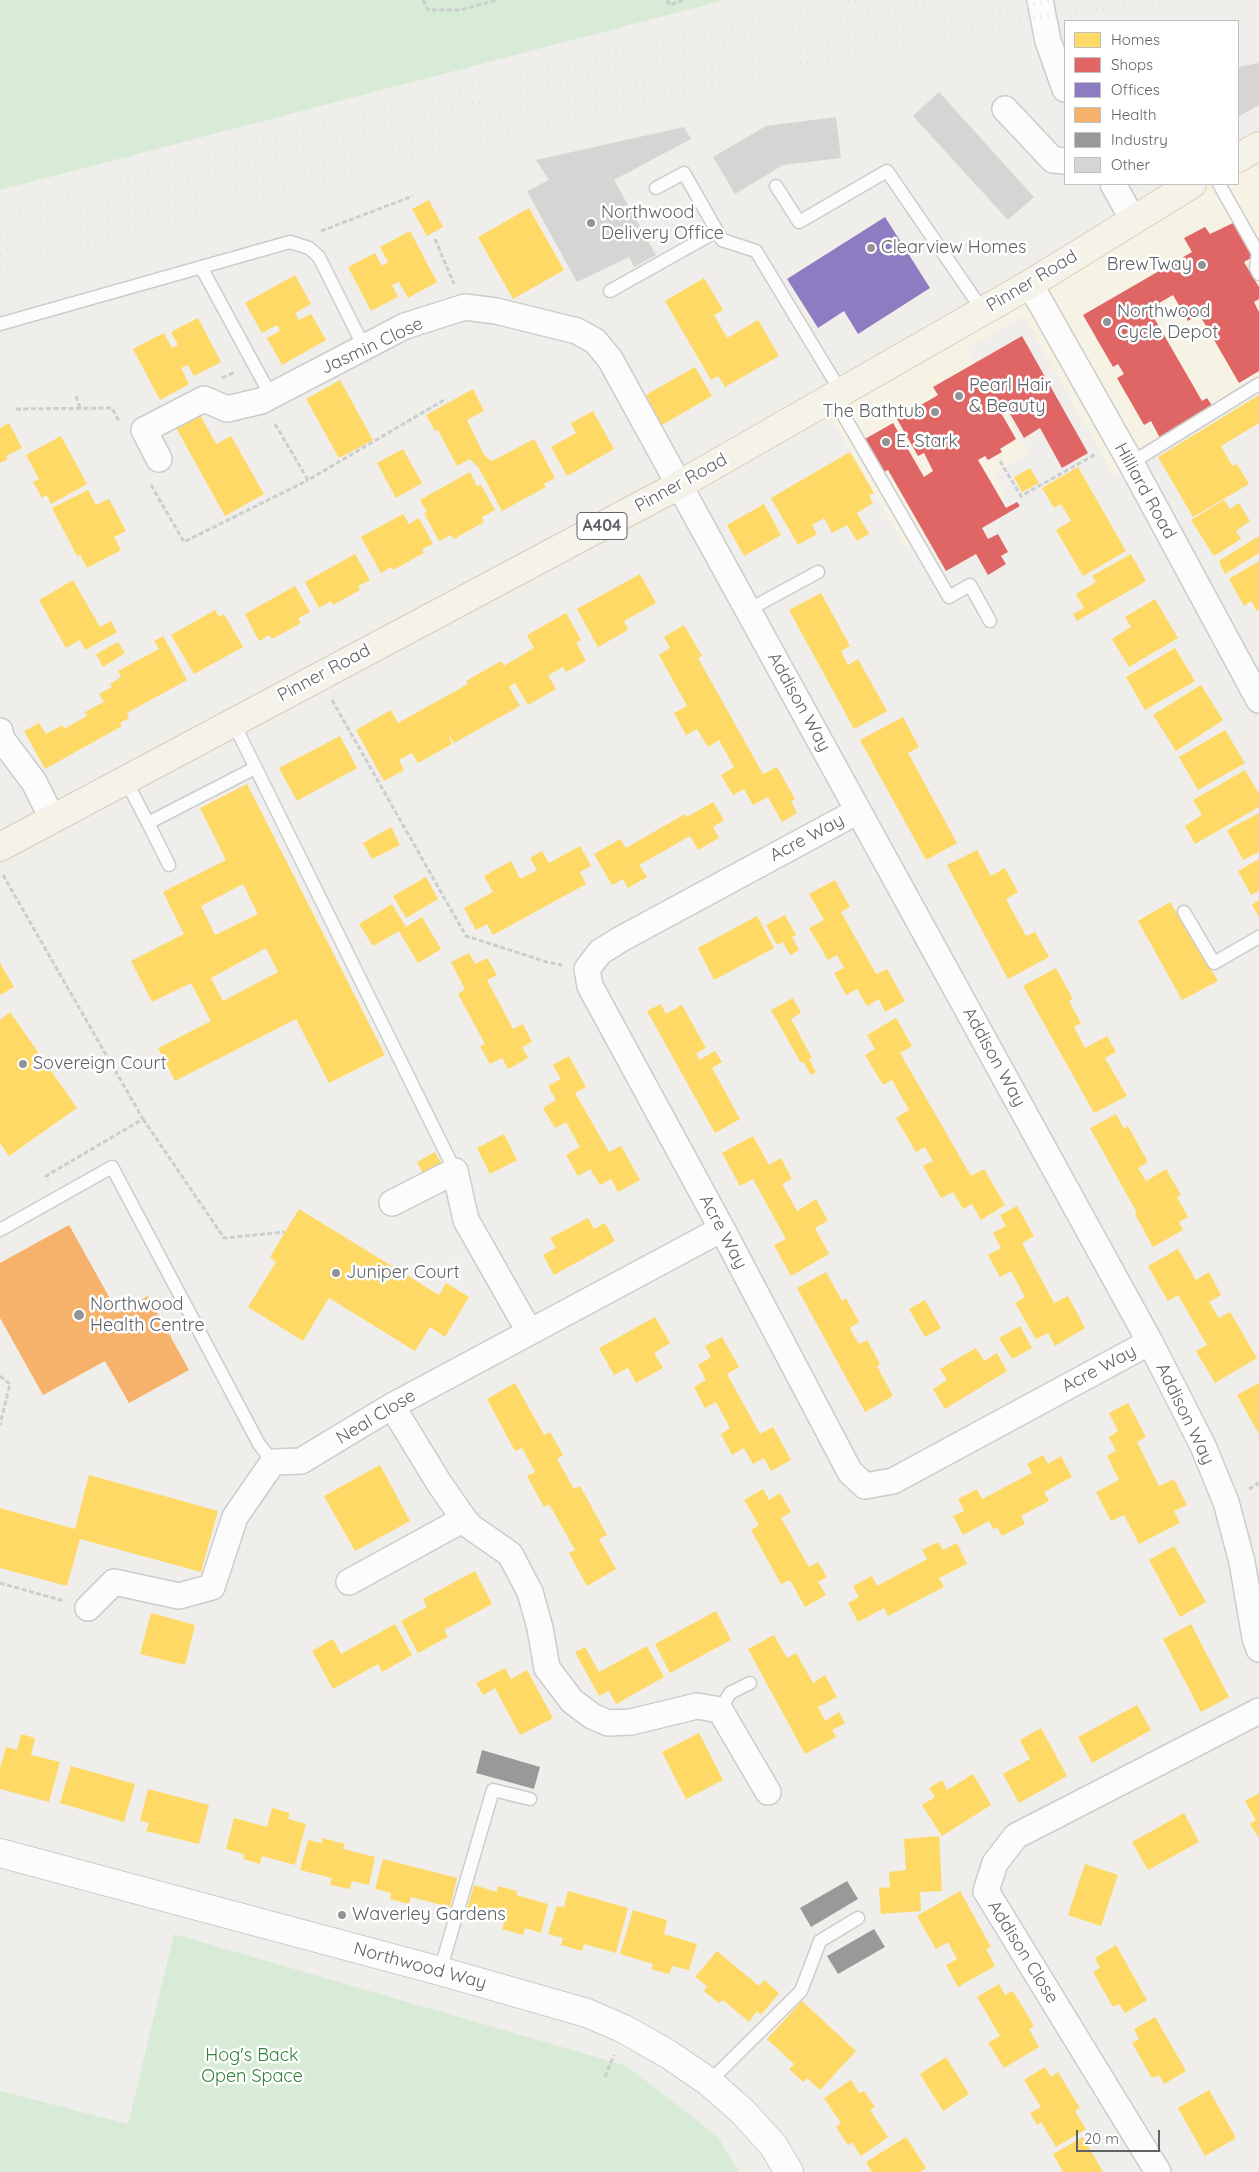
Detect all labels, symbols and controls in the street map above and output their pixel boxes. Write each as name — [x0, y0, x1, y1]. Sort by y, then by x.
legend — [1064, 20, 1239, 185]
text: Homes — [1111, 30, 1160, 49]
text: Shops — [1111, 55, 1153, 74]
text: Offices — [1111, 80, 1160, 99]
text: Health — [1111, 105, 1156, 124]
text: Industry — [1111, 130, 1168, 149]
text: Other — [1111, 155, 1150, 174]
place label: Northwood Delivery Office — [601, 202, 724, 244]
marker: Northwood Delivery Office — [585, 217, 597, 229]
place label: Clearview Homes — [881, 237, 1027, 259]
marker: Clearview Homes — [865, 242, 877, 254]
street label: Pinner Road — [983, 245, 1081, 317]
place label: BrewTway — [1107, 254, 1192, 276]
marker: BrewTway — [1196, 259, 1208, 271]
place label: Northwood Cycle Depot — [1117, 301, 1218, 344]
street label: Jasmin Close — [317, 313, 427, 379]
marker: Northwood Cycle Depot — [1101, 316, 1113, 328]
place label: Pearl Hair & Beauty — [969, 375, 1051, 418]
marker: Pearl Hair & Beauty — [953, 390, 965, 402]
place label: The Bathtub — [823, 401, 925, 423]
marker: The Bathtub — [929, 406, 941, 418]
place label: E. Stark — [896, 431, 958, 453]
marker: E. Stark — [880, 436, 892, 448]
street label: Hilliard Road — [1110, 439, 1180, 543]
street label: Pinner Road — [631, 449, 731, 517]
road number: A404 — [577, 512, 627, 540]
street label: Pinner Road — [274, 640, 374, 706]
street label: Addison Way — [763, 649, 835, 755]
street label: Acre Way — [766, 809, 848, 867]
street label: Addison Way — [958, 1004, 1030, 1110]
place label: Sovereign Court — [33, 1053, 167, 1075]
marker: Sovereign Court — [17, 1058, 29, 1070]
street label: Acre Way — [694, 1191, 752, 1273]
place label: Juniper Court — [346, 1262, 460, 1284]
marker: Juniper Court — [330, 1267, 342, 1279]
place label: Northwood Health Centre — [90, 1294, 205, 1336]
marker: Northwood Health Centre — [72, 1308, 86, 1322]
street label: Acre Way — [1058, 1340, 1140, 1398]
street label: Addison Way — [1151, 1360, 1219, 1468]
street label: Neal Close — [333, 1385, 419, 1449]
street label: Addison Close — [983, 1897, 1063, 2007]
place label: Waverley Gardens — [352, 1904, 506, 1926]
marker: Waverley Gardens — [336, 1909, 348, 1921]
street label: Northwood Way — [351, 1938, 489, 1994]
park label: Hog's Back Open Space — [201, 2045, 303, 2088]
scale bar — [1079, 2120, 1163, 2152]
text: 20 m — [1084, 2129, 1119, 2148]

